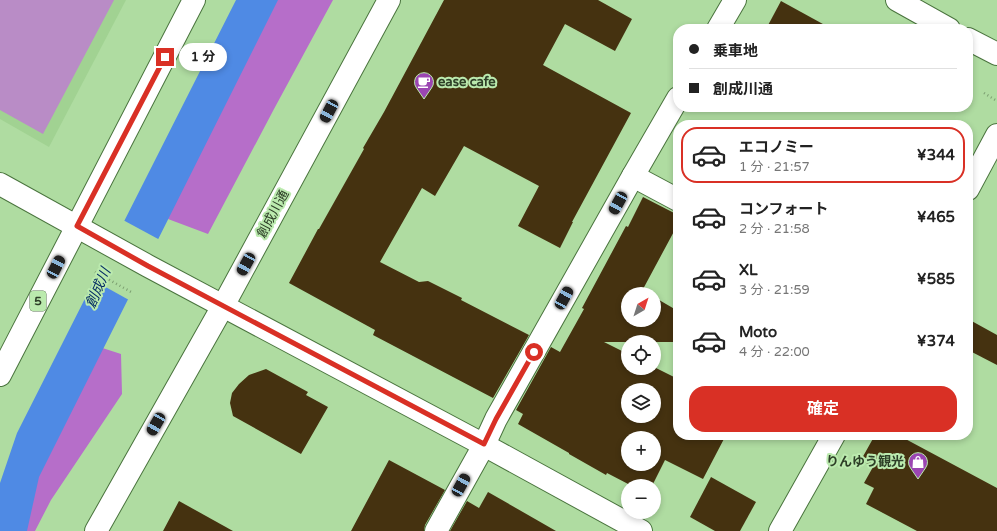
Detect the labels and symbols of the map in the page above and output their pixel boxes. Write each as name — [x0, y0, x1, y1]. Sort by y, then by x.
callout: 1 分 — [179, 43, 227, 71]
route end — [156, 48, 174, 66]
cafe icon: ease cafe — [413, 71, 435, 99]
place label: ease cafe — [438, 74, 496, 90]
car — [318, 98, 340, 124]
street label: 創成川通 — [254, 187, 292, 241]
car — [607, 190, 629, 216]
car — [235, 251, 257, 277]
car — [45, 254, 67, 280]
water label: 創成川 — [82, 264, 115, 311]
car — [553, 285, 575, 311]
north arrow — [621, 287, 661, 327]
road number: 5 — [30, 291, 46, 311]
route start — [525, 343, 543, 361]
car — [145, 411, 167, 437]
shop icon: りんゆう観光 — [907, 451, 929, 479]
place label: りんゆう観光 — [826, 454, 904, 470]
car — [450, 472, 472, 498]

